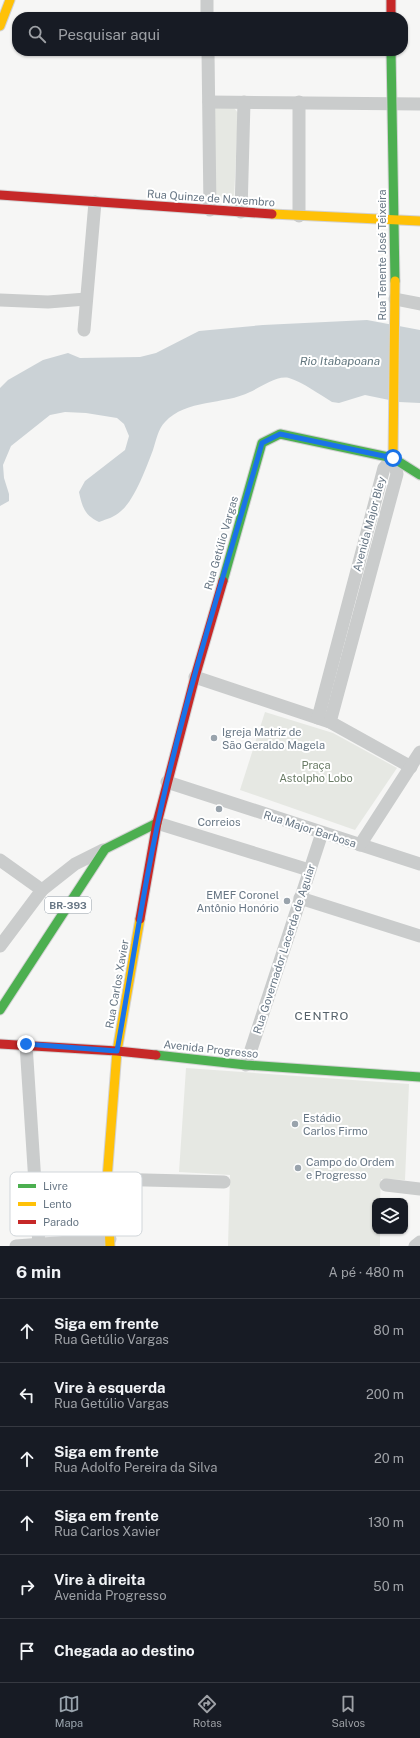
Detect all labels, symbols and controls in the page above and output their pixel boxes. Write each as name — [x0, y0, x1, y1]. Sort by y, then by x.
search box — [12, 12, 408, 56]
icon: search — [26, 23, 48, 45]
text: Pesquisar aqui — [58, 26, 160, 43]
street label: Rua Quinze de Novembro — [147, 188, 275, 208]
street label: Rua Tenente José Teixeira — [376, 190, 388, 320]
water label: Rio Itabapoana — [300, 354, 380, 368]
route start — [384, 449, 402, 467]
street label: Avenida Major Bley — [351, 475, 387, 573]
street label: Rua Getúlio Vargas — [202, 494, 240, 591]
place label: Igreja Matriz de São Geraldo Magela — [222, 726, 325, 751]
marker: Igreja Matriz de São Geraldo Magela — [209, 733, 219, 743]
park label: Praça Astolpho Lobo — [279, 759, 353, 784]
marker: Correios — [214, 804, 224, 814]
street label: Rua Major Barbosa — [262, 808, 358, 850]
place label: Correios — [198, 816, 241, 828]
street label: Rua Governador Lacerda de Aguiar — [251, 863, 317, 1035]
place label: EMEF Coronel Antônio Honório — [196, 889, 279, 914]
marker: EMEF Coronel Antônio Honório — [282, 896, 292, 906]
road number: BR-393 — [45, 897, 91, 913]
street label: Rua Carlos Xavier — [103, 939, 131, 1029]
district label: CENTRO — [295, 1009, 349, 1023]
route end — [17, 1035, 35, 1053]
street label: Avenida Progresso — [163, 1038, 259, 1060]
place label: Estádio Carlos Firmo — [303, 1112, 368, 1137]
marker: Estádio Carlos Firmo — [290, 1119, 300, 1129]
place label: Campo do Ordem e Progresso — [306, 1156, 394, 1181]
marker: Campo do Ordem e Progresso — [293, 1163, 303, 1173]
legend — [10, 1172, 142, 1236]
text: Livre — [43, 1180, 68, 1192]
text: Lento — [43, 1198, 72, 1210]
map controls — [372, 1198, 408, 1234]
button: layers — [372, 1198, 408, 1234]
text: Parado — [43, 1216, 79, 1228]
text: 6 min — [16, 1262, 61, 1282]
text: A pé · 480 m — [329, 1265, 404, 1280]
text: Siga em frente — [54, 1315, 159, 1332]
icon: ahead — [16, 1320, 38, 1342]
text: 80 m — [373, 1323, 404, 1338]
text: Rua Getúlio Vargas — [54, 1332, 169, 1347]
text: Vire à esquerda — [54, 1379, 166, 1396]
icon: left — [16, 1384, 38, 1406]
text: 200 m — [366, 1387, 404, 1402]
text: Rua Getúlio Vargas — [54, 1396, 169, 1411]
text: Siga em frente — [54, 1443, 159, 1460]
icon: ahead — [16, 1448, 38, 1470]
text: 20 m — [374, 1451, 404, 1466]
text: Rua Adolfo Pereira da Silva — [54, 1460, 217, 1475]
text: Siga em frente — [54, 1507, 159, 1524]
icon: ahead — [16, 1512, 38, 1534]
text: 130 m — [368, 1515, 404, 1530]
text: Rua Carlos Xavier — [54, 1524, 160, 1539]
text: Vire à direita — [54, 1571, 145, 1588]
icon: right — [16, 1576, 38, 1598]
text: 50 m — [373, 1579, 404, 1594]
text: Avenida Progresso — [54, 1588, 167, 1603]
icon: arrive — [16, 1640, 38, 1662]
text: Chegada ao destino — [54, 1642, 195, 1659]
tab: Mapa — [55, 1693, 83, 1729]
tab: Rotas — [193, 1693, 222, 1729]
tab: Salvos — [331, 1693, 365, 1729]

